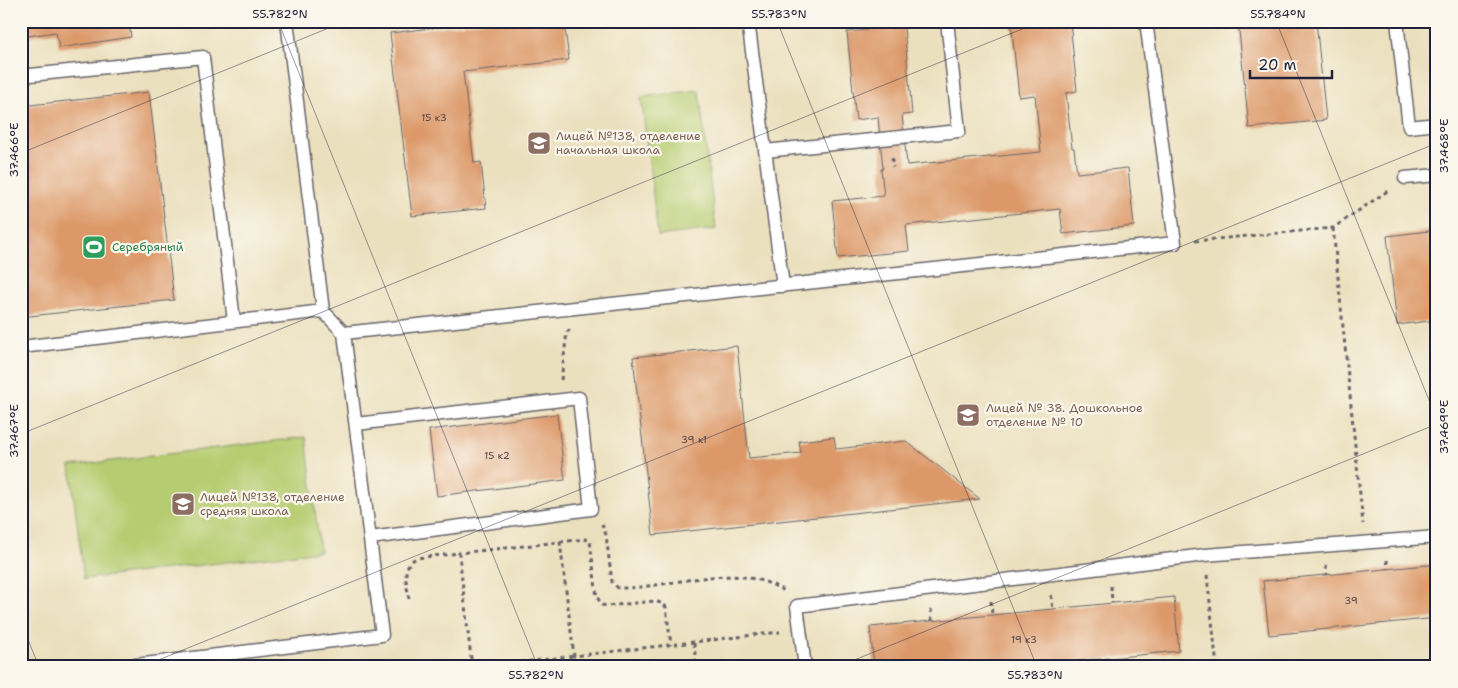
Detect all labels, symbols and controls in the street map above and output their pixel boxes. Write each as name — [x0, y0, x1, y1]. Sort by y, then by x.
text: 55.782°N — [252, 6, 308, 22]
text: 55.783°N — [751, 6, 807, 22]
text: 55.784°N — [1250, 6, 1306, 22]
scale bar — [1250, 48, 1333, 80]
text: 20 m — [1258, 55, 1297, 75]
house number: 15 к3 — [421, 111, 447, 124]
text: 37.468°E — [1436, 119, 1452, 174]
text: 37.466°E — [6, 122, 22, 178]
place label: Лицей №138, отделение начальная школа — [556, 128, 701, 158]
school or university icon: Лицей №138, отделение начальная школа — [526, 130, 552, 156]
sports icon: Серебряный — [81, 234, 107, 260]
place label: Серебряный — [112, 239, 184, 255]
place label: Лицей № 38. Дошкольное отделение № 10 — [986, 400, 1143, 430]
text: 37.469°E — [1436, 400, 1452, 454]
school or university icon: Лицей № 38. Дошкольное отделение № 10 — [955, 402, 981, 428]
text: 37.467°E — [6, 404, 22, 458]
house number: 39 к1 — [681, 433, 707, 446]
house number: 15 к2 — [484, 449, 510, 462]
place label: Лицей №138, отделение средняя школа — [200, 489, 345, 519]
school or university icon: Лицей №138, отделение средняя школа — [170, 491, 196, 517]
house number: 39 — [1344, 594, 1358, 607]
house number: 19 к3 — [1011, 633, 1037, 646]
text: 55.782°N — [508, 667, 564, 683]
text: 55.783°N — [1007, 667, 1063, 683]

